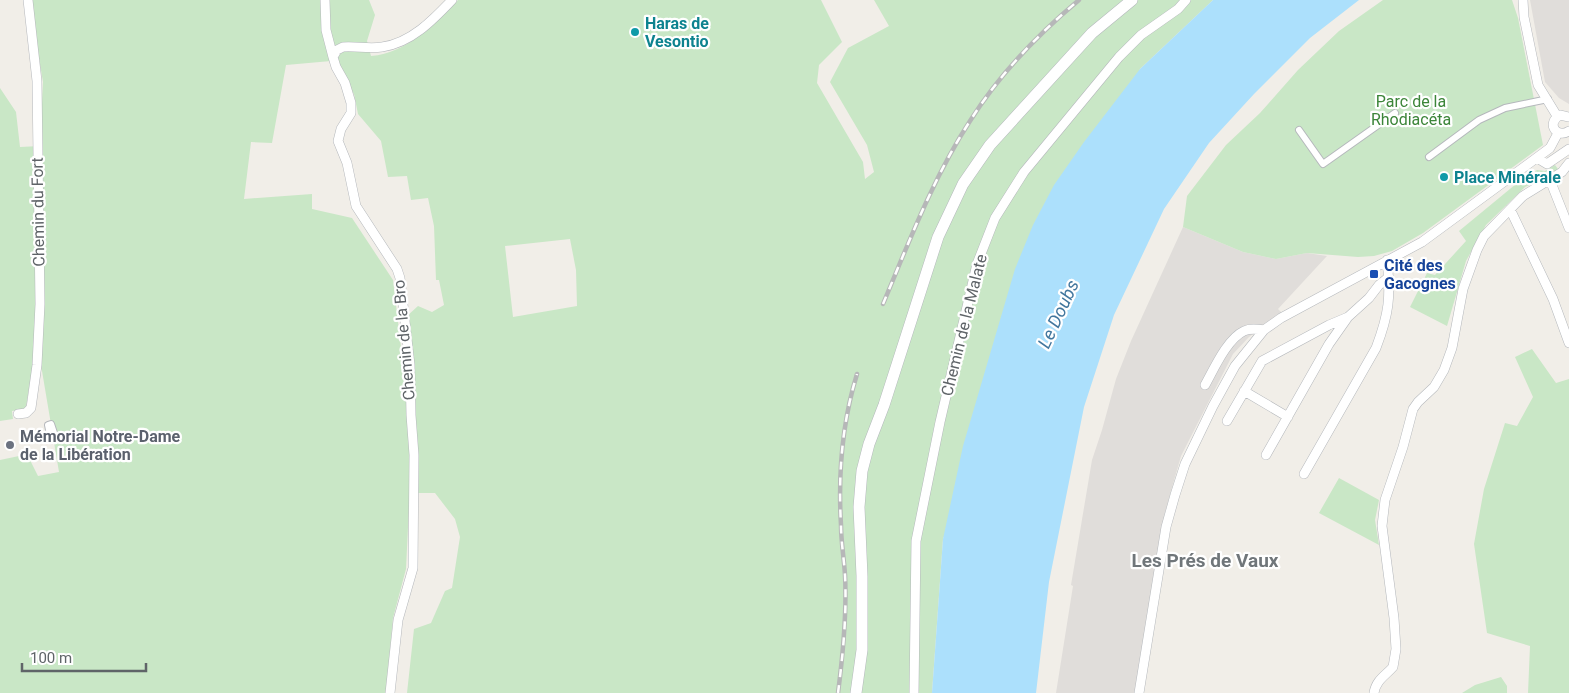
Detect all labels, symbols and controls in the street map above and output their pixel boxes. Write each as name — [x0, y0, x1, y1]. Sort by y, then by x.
place label: Haras de Vesontio — [645, 14, 709, 51]
marker: Haras de Vesontio — [629, 26, 641, 38]
park label: Parc de la Rhodiacéta — [1371, 92, 1451, 129]
street label: Chemin du Fort — [28, 157, 48, 267]
place label: Place Minérale — [1454, 168, 1561, 187]
marker: Place Minérale — [1438, 171, 1450, 183]
street label: Chemin de la Malate — [937, 252, 991, 398]
place label: Cité des Gacognes — [1384, 256, 1456, 293]
marker: Cité des Gacognes — [1368, 268, 1380, 280]
water label: Le Doubs — [1033, 277, 1083, 351]
street label: Chemin de la Bro — [389, 279, 419, 401]
place label: Mémorial Notre-Dame de la Libération — [20, 427, 181, 464]
marker: Mémorial Notre-Dame de la Libération — [4, 439, 16, 451]
district label: Les Prés de Vaux — [1132, 549, 1279, 572]
scale bar — [22, 640, 146, 672]
text: 100 m — [30, 649, 72, 667]

